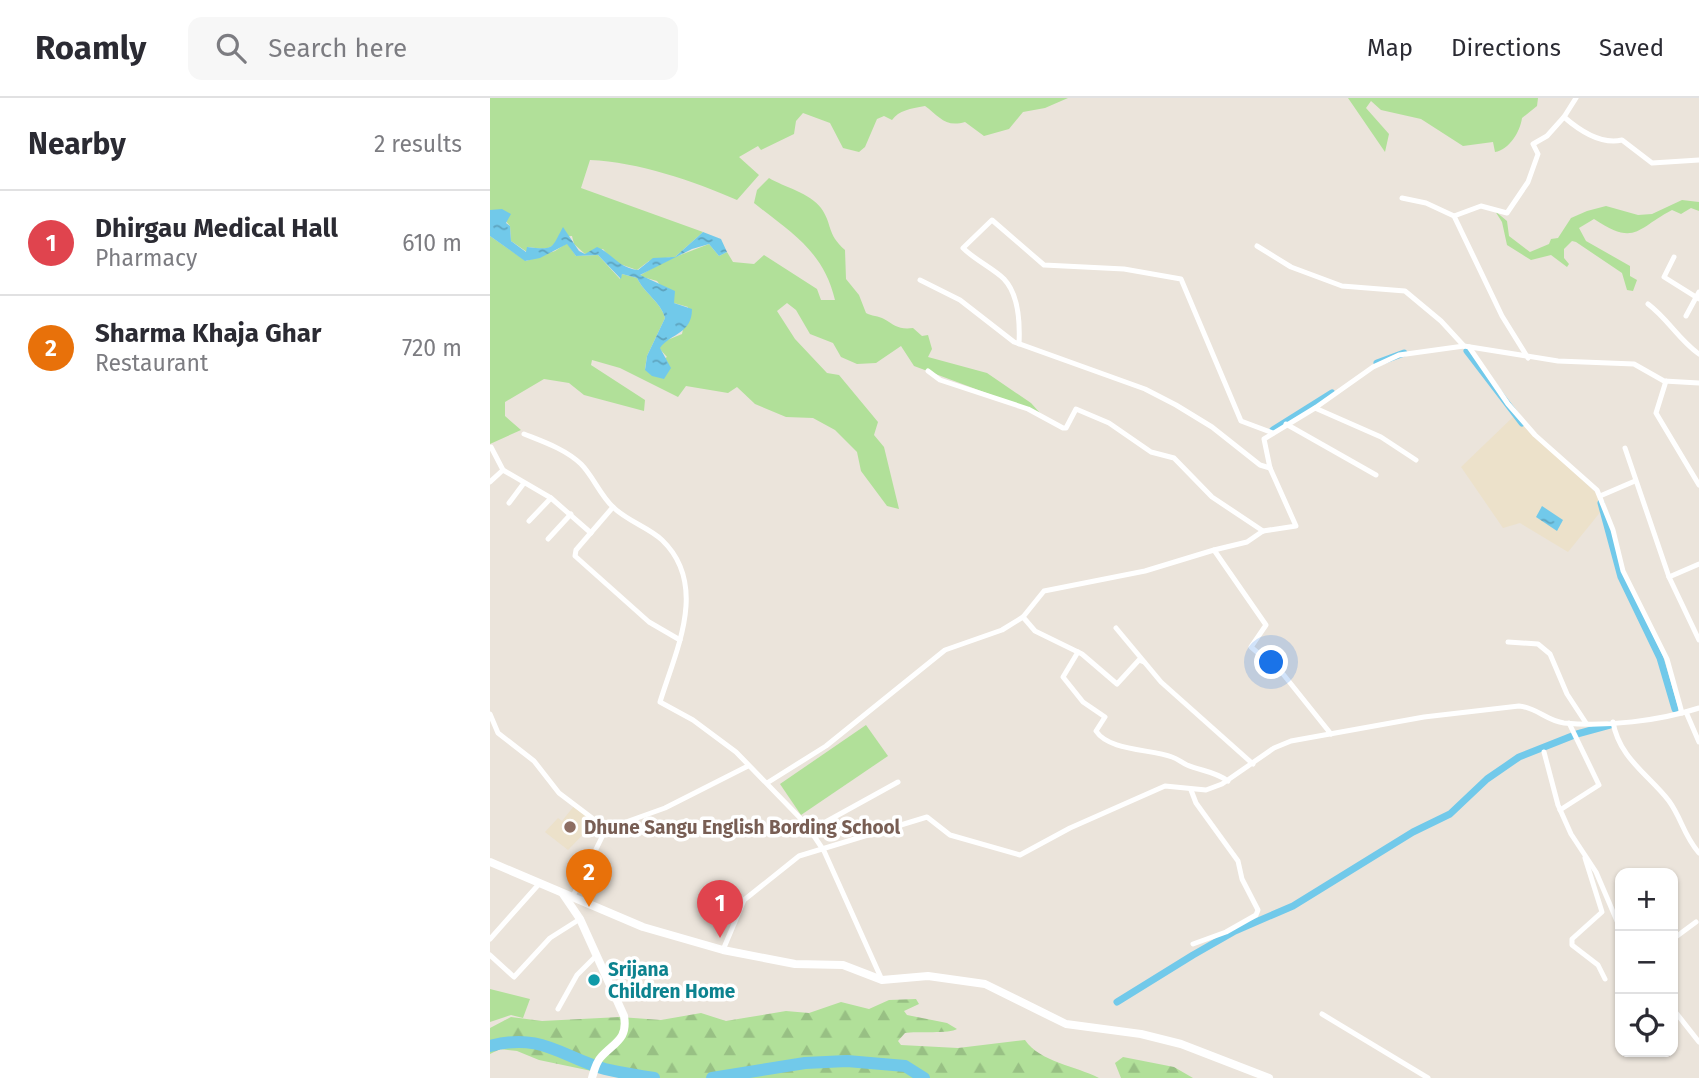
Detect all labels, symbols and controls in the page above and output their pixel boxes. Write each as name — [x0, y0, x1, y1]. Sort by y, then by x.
search box — [188, 17, 678, 80]
text: Roamly — [35, 28, 146, 68]
icon: search — [212, 29, 250, 67]
text: Search here — [268, 33, 407, 64]
text: Map — [1367, 34, 1413, 62]
text: Directions — [1451, 34, 1561, 62]
text: Saved — [1599, 34, 1664, 62]
text: Nearby — [28, 126, 126, 162]
text: 2 results — [374, 130, 462, 158]
text: Dhirgau Medical Hall — [95, 213, 338, 244]
text: 1 — [46, 229, 56, 257]
text: 610 m — [402, 229, 462, 257]
text: Pharmacy — [95, 244, 197, 272]
text: Sharma Khaja Ghar — [95, 318, 322, 349]
text: 2 — [45, 334, 57, 362]
text: 720 m — [402, 334, 462, 362]
text: Restaurant — [95, 349, 208, 377]
your location — [1254, 645, 1288, 679]
place label: Dhune Sangu English Bording School — [584, 816, 901, 839]
marker: Dhune Sangu English Bording School — [562, 819, 578, 835]
pin: 2 — [566, 849, 612, 907]
map controls — [1615, 868, 1678, 1057]
button: + — [1615, 868, 1678, 931]
pin: 1 — [697, 880, 743, 938]
button: − — [1615, 931, 1678, 994]
place label: Srijana Children Home — [608, 958, 735, 1003]
marker: Srijana Children Home — [586, 972, 602, 988]
button: locate — [1615, 994, 1678, 1057]

